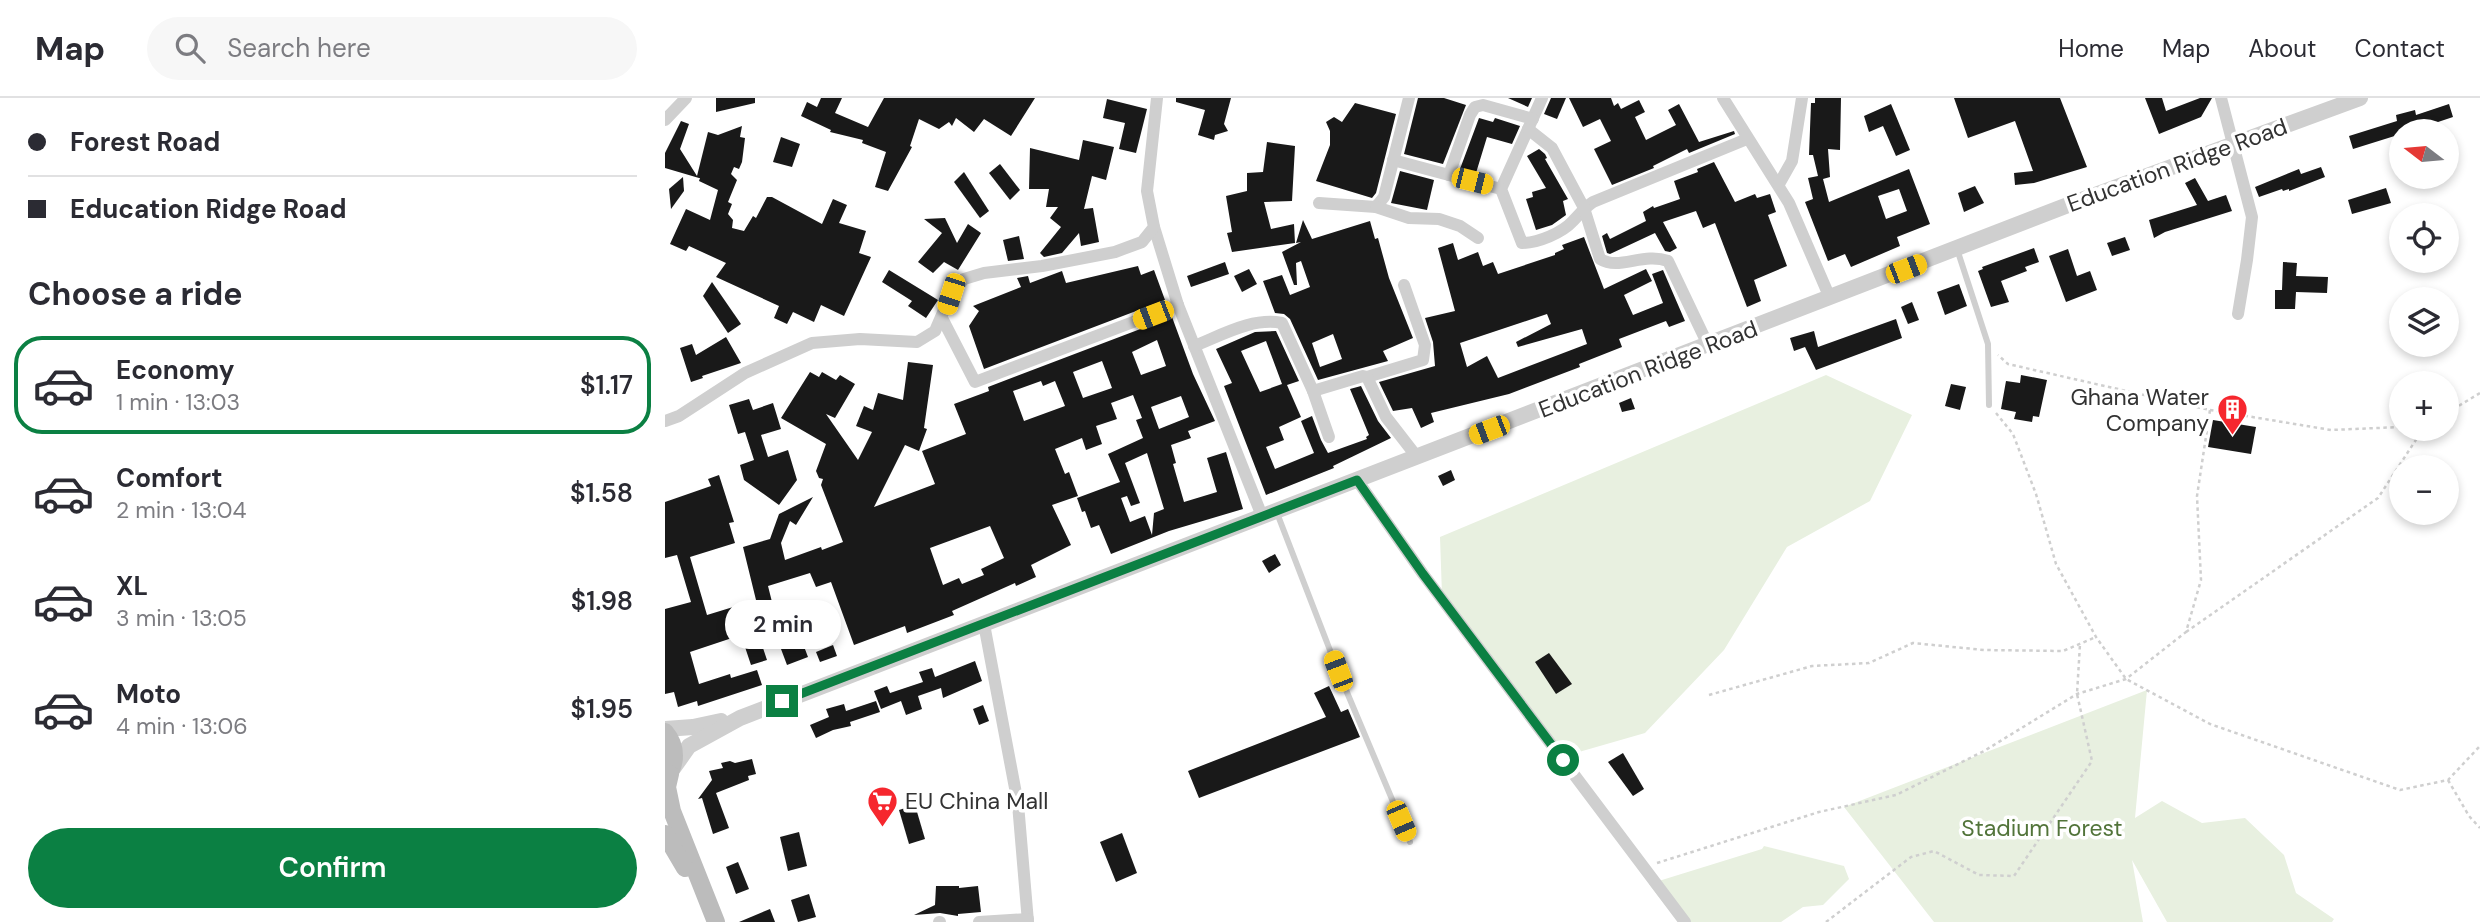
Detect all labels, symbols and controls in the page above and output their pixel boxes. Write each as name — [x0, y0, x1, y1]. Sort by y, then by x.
search box — [147, 17, 637, 80]
text: Map — [35, 27, 105, 70]
icon: search — [171, 29, 209, 67]
text: Search here — [227, 31, 371, 65]
text: Home — [2058, 33, 2124, 64]
text: Map — [2162, 33, 2210, 64]
text: About — [2248, 33, 2317, 64]
text: Contact — [2355, 33, 2445, 64]
street label: Education Ridge Road — [2063, 111, 2291, 219]
north arrow — [2389, 119, 2459, 189]
map controls — [2389, 119, 2459, 525]
text: Forest Road — [70, 125, 220, 159]
car — [1450, 166, 1495, 196]
text: Education Ridge Road — [70, 192, 347, 226]
button: locate — [2389, 203, 2459, 273]
car — [1883, 252, 1930, 286]
car — [935, 271, 968, 317]
text: Choose a ride — [28, 273, 243, 315]
button: layers — [2389, 287, 2459, 357]
car — [1130, 298, 1177, 332]
street label: Education Ridge Road — [1534, 313, 1762, 425]
text: Economy — [116, 353, 234, 387]
icon: car — [32, 354, 95, 417]
text: $1.17 — [580, 368, 633, 402]
button: + — [2389, 371, 2459, 441]
place label: Ghana Water Company — [2070, 382, 2209, 438]
text: 1 min · 13:03 — [116, 387, 240, 417]
building icon: Ghana Water Company — [2215, 393, 2249, 437]
car — [1466, 413, 1513, 447]
button: − — [2389, 455, 2459, 525]
text: Comfort — [116, 461, 222, 495]
icon: car — [32, 462, 95, 525]
text: $1.58 — [570, 476, 633, 510]
text: 2 min · 13:04 — [116, 495, 246, 525]
text: XL — [116, 569, 148, 603]
icon: car — [32, 570, 95, 633]
text: $1.98 — [571, 584, 633, 618]
callout: 2 min — [724, 600, 840, 648]
text: 3 min · 13:05 — [116, 603, 247, 633]
text: 2 min — [753, 609, 813, 639]
car — [1321, 648, 1356, 694]
text: Moto — [116, 677, 181, 711]
icon: car — [32, 678, 95, 741]
route end — [766, 685, 798, 717]
text: $1.95 — [571, 692, 633, 726]
text: 4 min · 13:06 — [116, 711, 248, 741]
route start — [1547, 744, 1579, 776]
supermarket icon: EU China Mall — [865, 784, 899, 828]
place label: EU China Mall — [905, 786, 1048, 816]
car — [1384, 798, 1419, 844]
park label: Stadium Forest — [1961, 813, 2123, 843]
button: Confirm — [28, 828, 637, 908]

